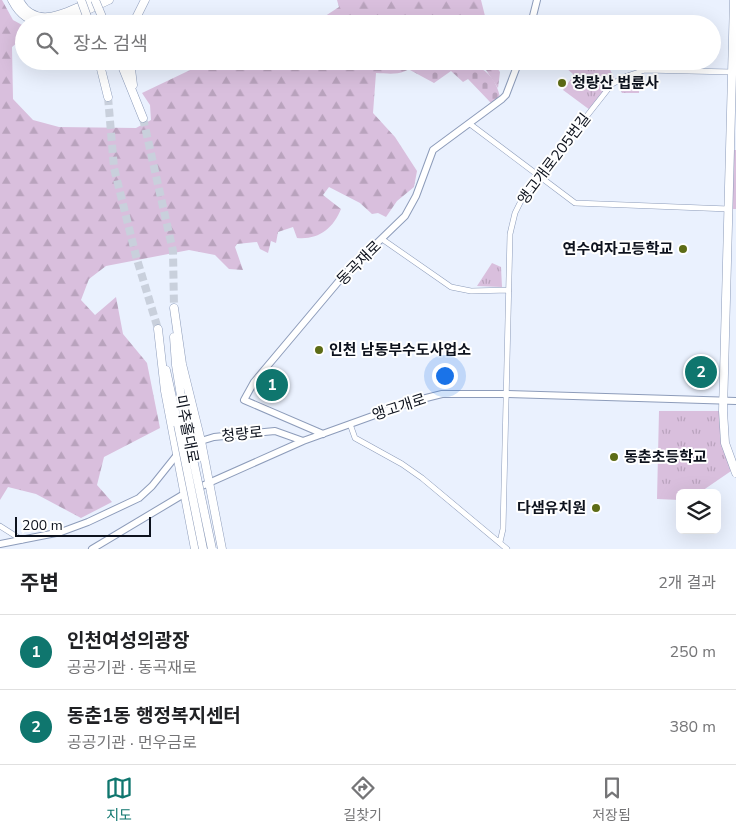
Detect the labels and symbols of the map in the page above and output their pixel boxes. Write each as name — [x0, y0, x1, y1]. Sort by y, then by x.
place label: 청량산 법륜사 — [572, 73, 659, 93]
marker: 청량산 법륜사 — [556, 77, 568, 89]
street label: 앵고개로205번길 — [513, 109, 595, 209]
street label: 동곡재로 — [332, 236, 386, 290]
place label: 연수여자고등학교 — [563, 239, 673, 259]
marker: 연수여자고등학교 — [677, 243, 689, 255]
place label: 인천 남동부수도사업소 — [329, 340, 471, 360]
marker: 인천 남동부수도사업소 — [313, 344, 325, 356]
pin: 2 — [685, 353, 717, 391]
your location — [432, 363, 458, 389]
pin: 1 — [256, 366, 288, 404]
street label: 앵고개로 — [370, 389, 428, 425]
street label: 미추홀대로 — [171, 393, 203, 465]
street label: 청량로 — [220, 422, 264, 446]
place label: 동춘초등학교 — [624, 447, 707, 467]
marker: 동춘초등학교 — [608, 451, 620, 463]
place label: 다샘유치원 — [517, 498, 586, 518]
marker: 다샘유치원 — [590, 502, 602, 514]
scale bar — [15, 514, 151, 537]

